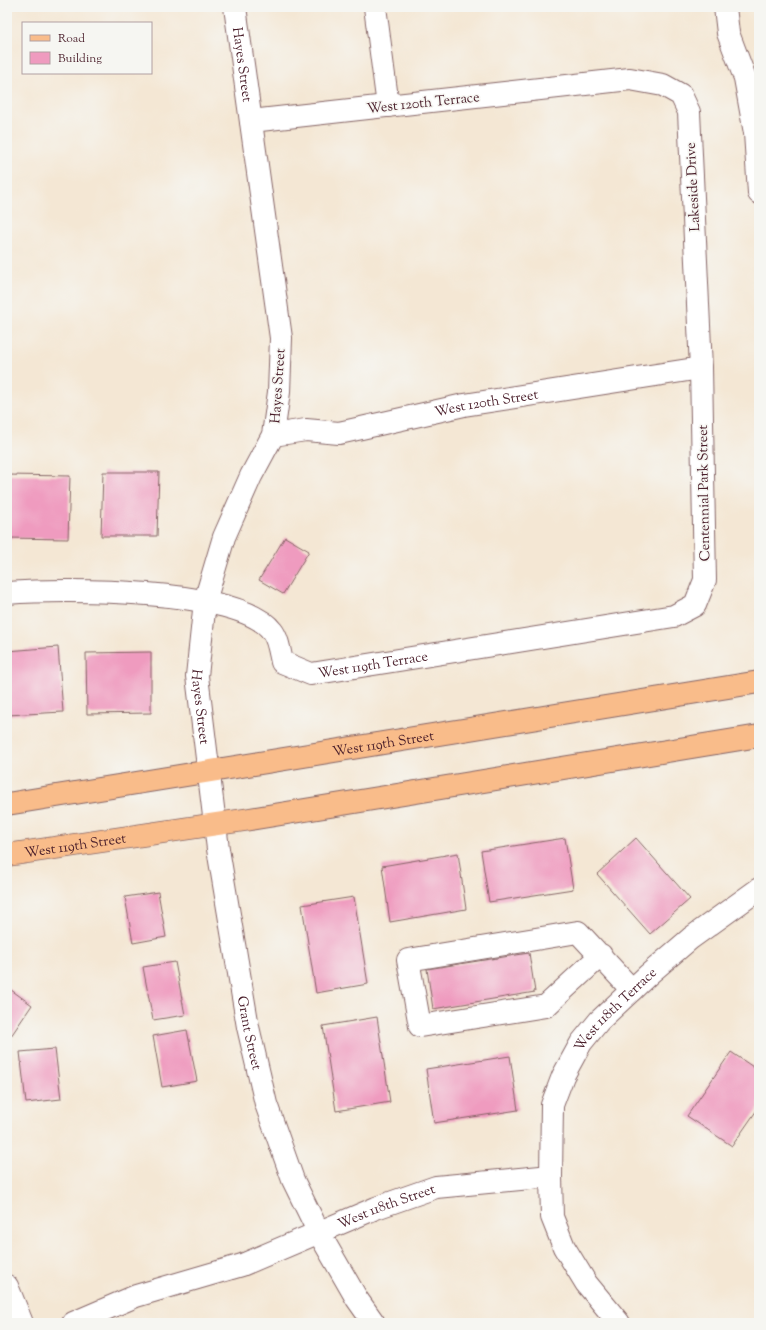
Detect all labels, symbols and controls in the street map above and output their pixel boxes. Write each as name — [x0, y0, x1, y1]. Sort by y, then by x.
legend — [22, 22, 152, 74]
street label: Hayes Street — [226, 26, 256, 104]
text: Road — [58, 30, 85, 48]
text: Building — [58, 50, 102, 68]
street label: West 120th Terrace — [366, 88, 481, 120]
street label: Lakeside Drive — [682, 142, 706, 232]
street label: Hayes Street — [266, 348, 292, 424]
street label: West 120th Street — [433, 386, 540, 423]
street label: Centennial Park Street — [694, 424, 716, 561]
street label: West 119th Terrace — [317, 647, 429, 685]
street label: Hayes Street — [185, 668, 213, 746]
street label: West 119th Street — [331, 727, 436, 763]
street label: West 119th Street — [23, 829, 128, 864]
street label: West 118th Terrace — [570, 964, 662, 1055]
street label: Grant Street — [231, 995, 266, 1073]
street label: West 118th Street — [335, 1180, 438, 1235]

